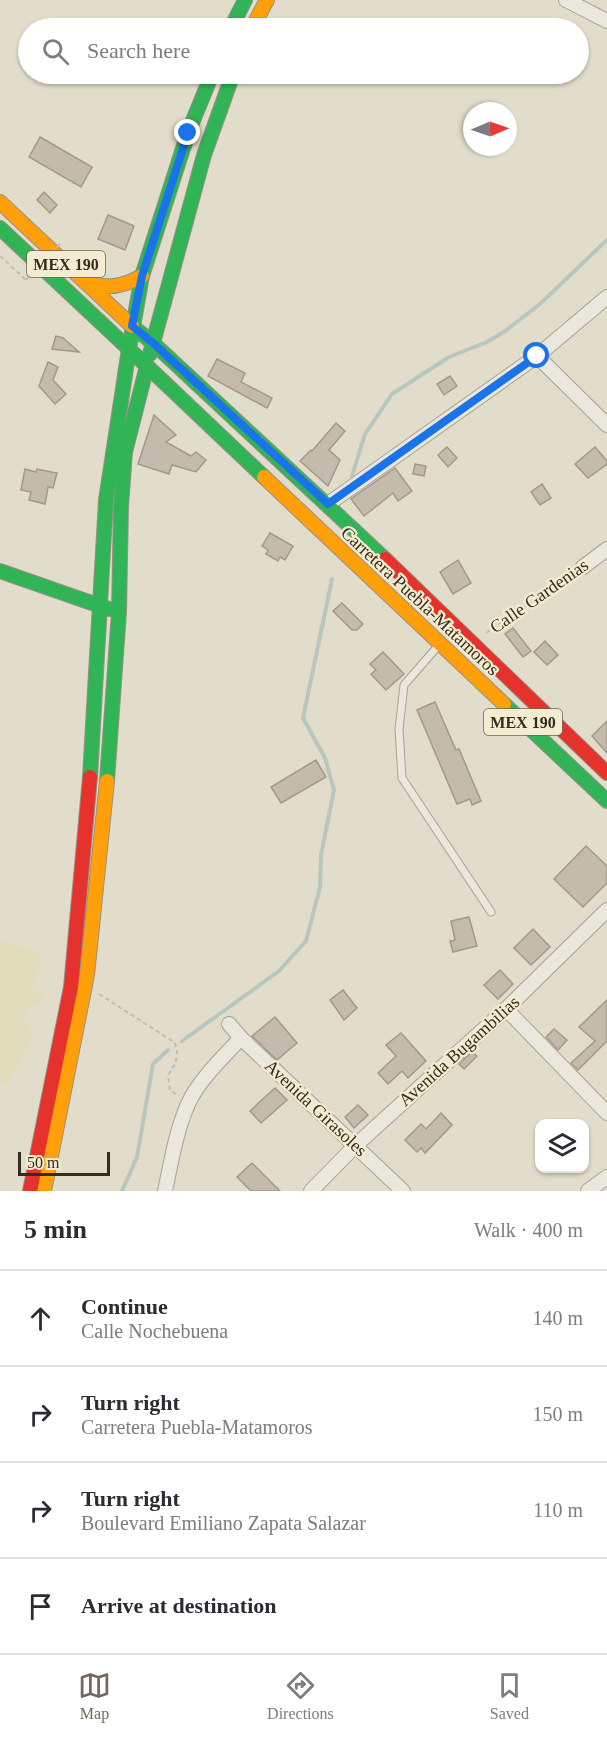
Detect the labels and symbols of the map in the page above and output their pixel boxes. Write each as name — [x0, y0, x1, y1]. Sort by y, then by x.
north arrow — [463, 102, 517, 156]
route end — [174, 119, 200, 145]
road number: MEX 190 — [27, 251, 105, 277]
route start — [523, 342, 549, 368]
street label: Carretera Puebla-Matamoros — [337, 523, 503, 679]
street label: Calle Gardenias — [486, 555, 592, 637]
road number: MEX 190 — [484, 709, 562, 735]
street label: Avenida Bugambilias — [395, 992, 523, 1110]
street label: Avenida Girasoles — [261, 1056, 371, 1160]
scale bar — [18, 1149, 110, 1176]

